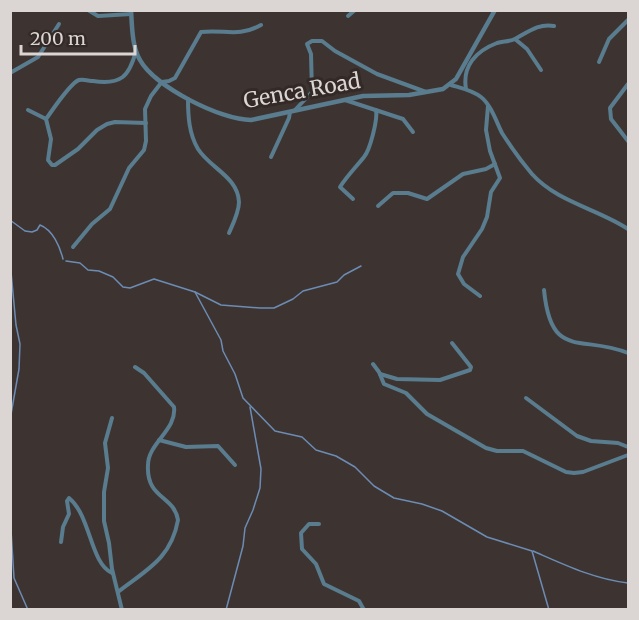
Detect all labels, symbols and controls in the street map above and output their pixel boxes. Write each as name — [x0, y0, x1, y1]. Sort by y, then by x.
scale bar — [21, 18, 135, 56]
text: 200 m — [30, 27, 86, 50]
street label: Genca Road — [241, 67, 363, 114]

